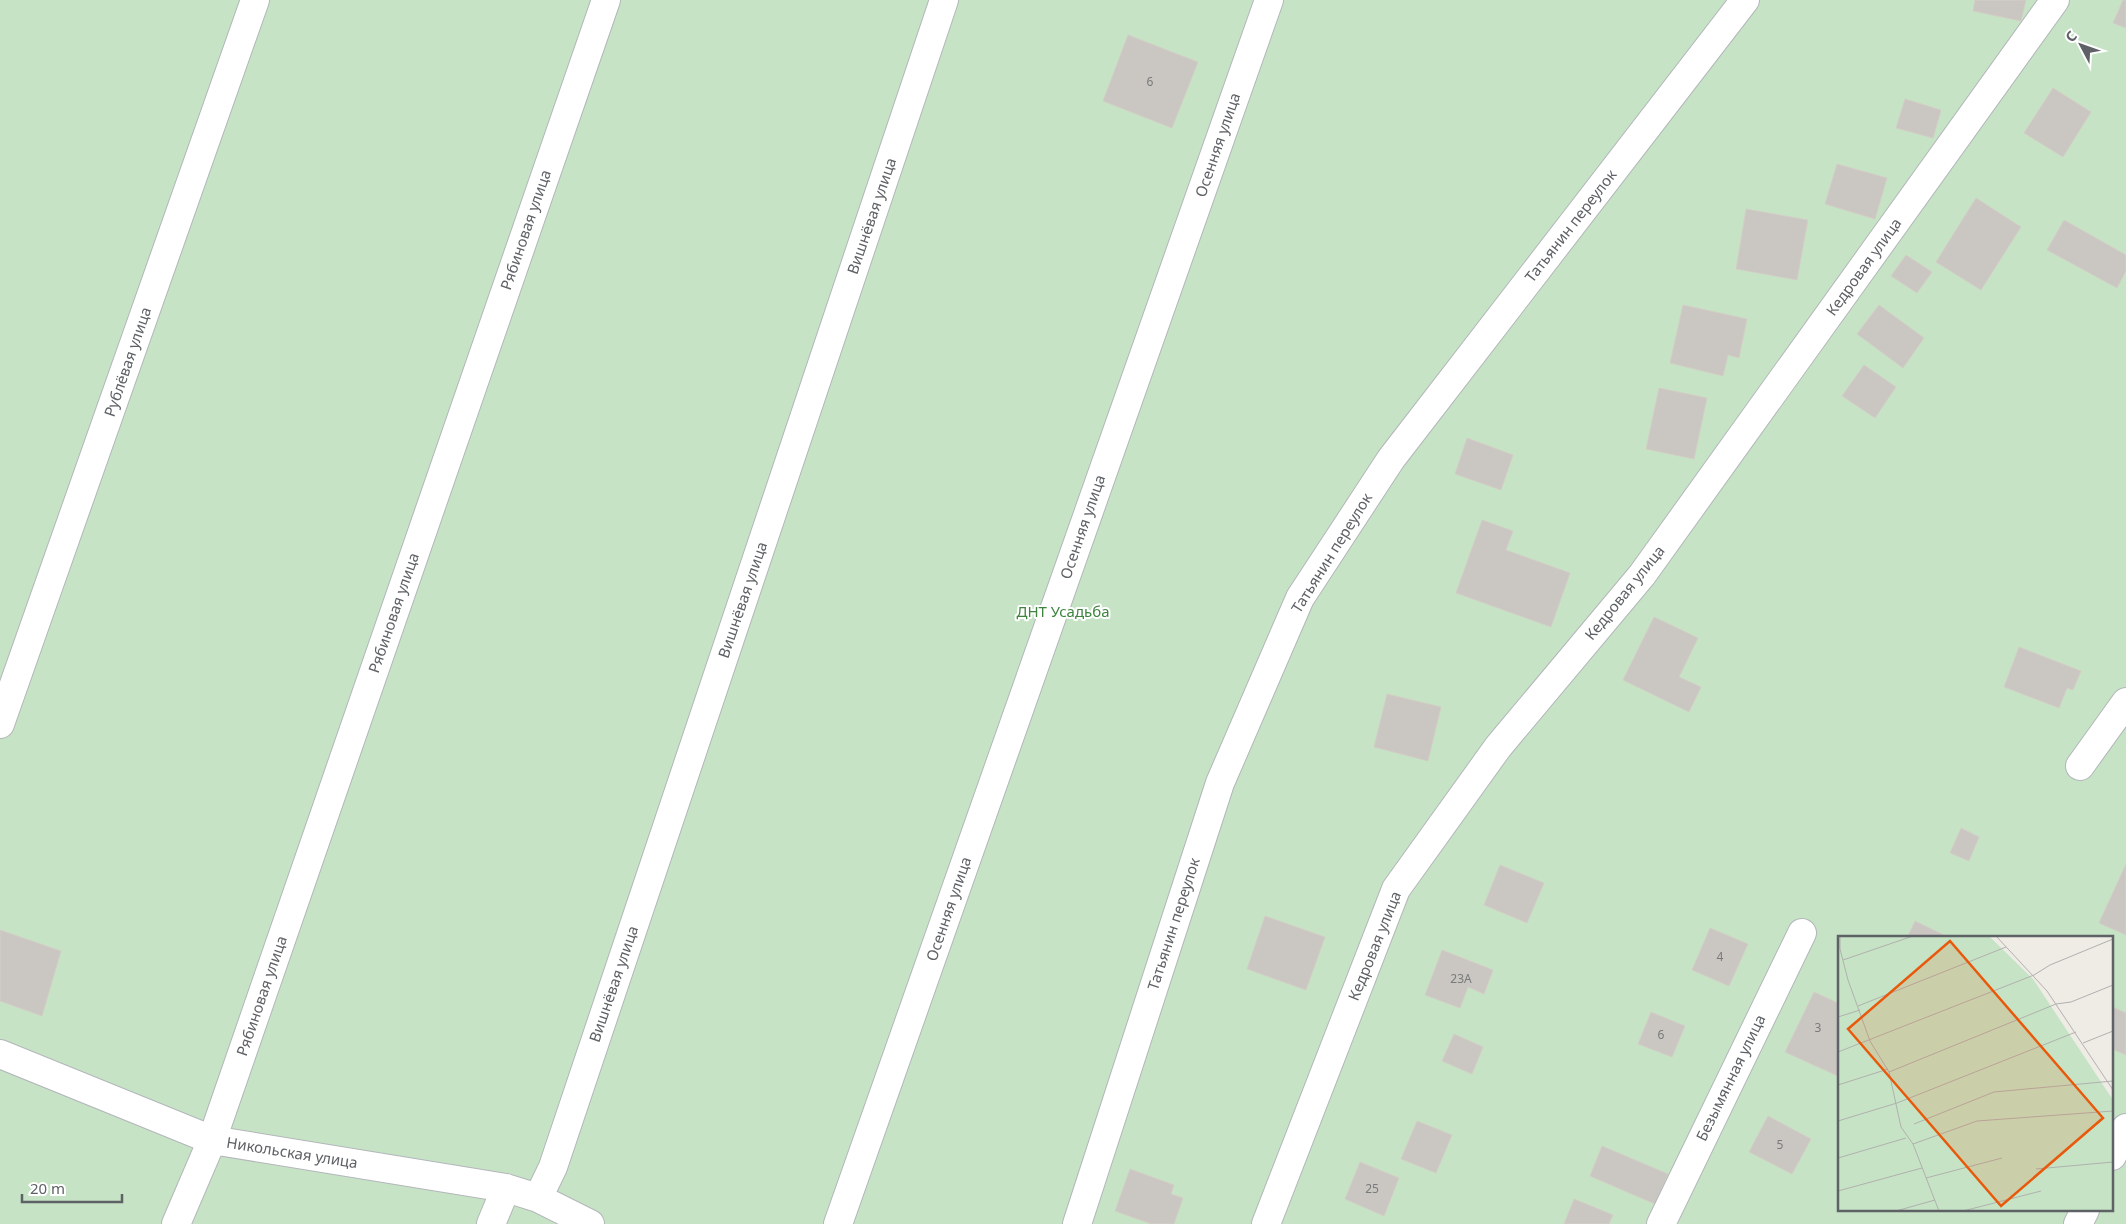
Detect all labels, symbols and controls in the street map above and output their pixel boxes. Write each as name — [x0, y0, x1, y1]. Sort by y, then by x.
north arrow — [2056, 20, 2106, 70]
text: С — [2061, 27, 2081, 46]
house number: 6 — [1147, 73, 1154, 90]
street label: Осенняя улица — [1190, 90, 1244, 200]
street label: Вишнёвая улица — [842, 155, 900, 277]
street label: Татьянин переулок — [1520, 165, 1621, 286]
street label: Рябиновая улица — [495, 167, 555, 292]
street label: Кедровая улица — [1821, 214, 1905, 319]
street label: Рублёвая улица — [99, 304, 155, 419]
street label: Осенняя улица — [1055, 472, 1109, 582]
street label: Татьянин переулок — [1286, 489, 1376, 616]
street label: Вишнёвая улица — [713, 539, 771, 661]
street label: Кедровая улица — [1580, 541, 1669, 644]
street label: Рябиновая улица — [363, 550, 423, 675]
park label: ДНТ Усадьба — [1017, 601, 1109, 621]
street label: Осенняя улица — [921, 854, 975, 964]
street label: Татьянин переулок — [1142, 855, 1204, 992]
street label: Кедровая улица — [1343, 888, 1405, 1003]
street label: Вишнёвая улица — [584, 923, 642, 1045]
street label: Рябиновая улица — [231, 933, 291, 1058]
inset map — [1838, 936, 2114, 1212]
house number: 4 — [1717, 948, 1724, 965]
house number: 23А — [1450, 970, 1472, 987]
street label: Безымянная улица — [1691, 1011, 1769, 1144]
house number: 3 — [1815, 1019, 1822, 1036]
house number: 6 — [1658, 1026, 1665, 1043]
street label: Никольская улица — [225, 1132, 359, 1172]
house number: 5 — [1777, 1136, 1784, 1153]
scale bar — [22, 1172, 122, 1204]
text: 20 m — [30, 1178, 65, 1198]
house number: 25 — [1365, 1180, 1379, 1197]

